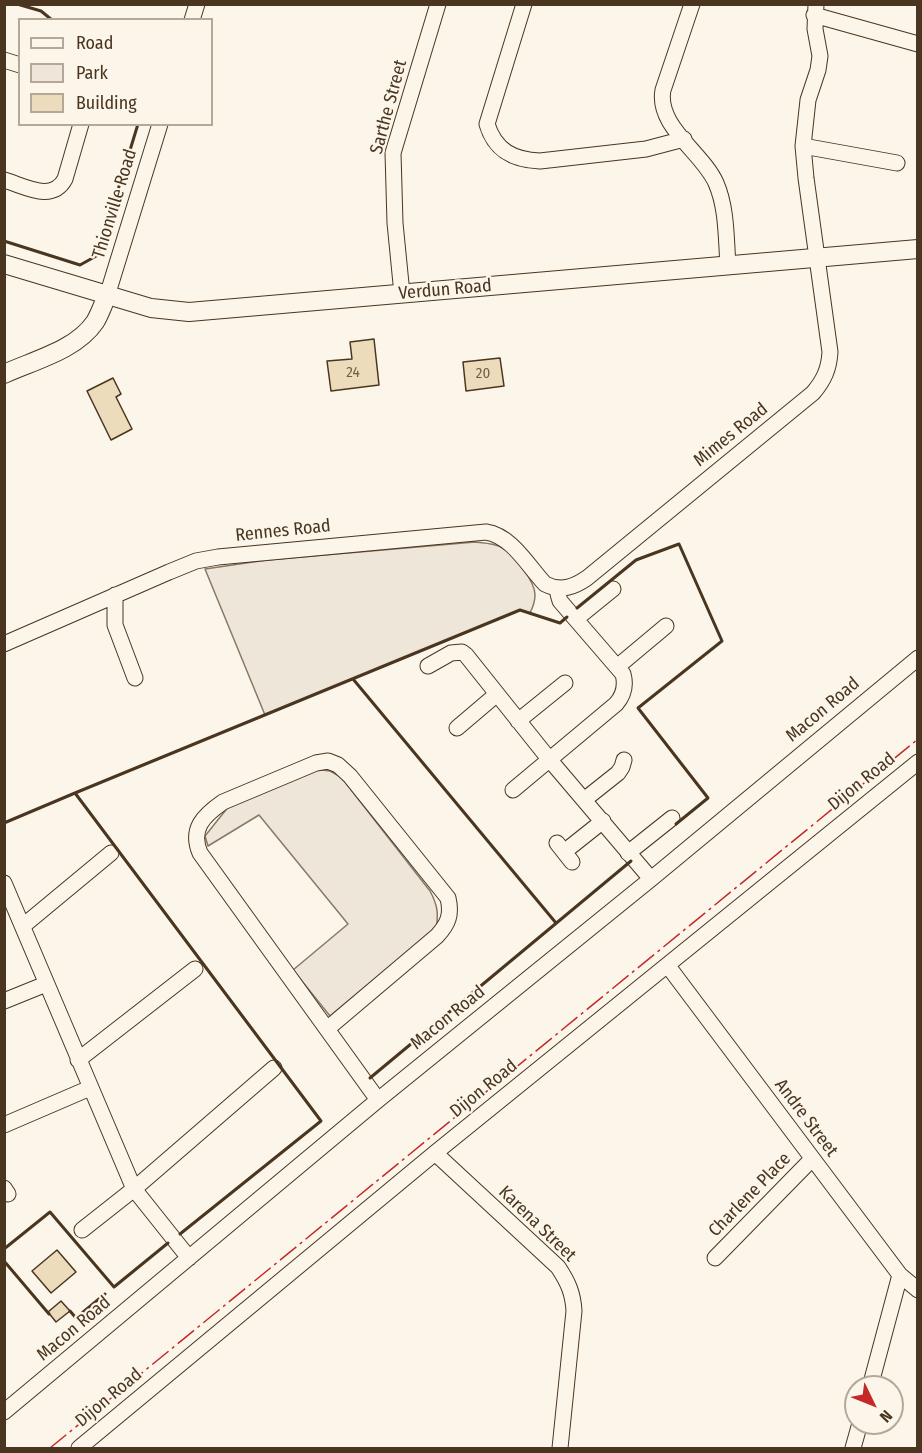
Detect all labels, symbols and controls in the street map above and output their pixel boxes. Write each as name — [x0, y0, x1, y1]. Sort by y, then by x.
legend — [18, 18, 213, 126]
text: Road — [76, 32, 113, 54]
street label: Sarthe Street — [366, 57, 412, 157]
text: Park — [76, 62, 108, 84]
text: Building — [76, 92, 137, 114]
street label: Thionville Road — [88, 147, 142, 261]
street label: Verdun Road — [397, 275, 493, 305]
house number: 24 — [346, 364, 360, 382]
house number: 20 — [476, 365, 490, 383]
street label: Mimes Road — [690, 399, 772, 471]
street label: Rennes Road — [234, 515, 332, 547]
street label: Macon Road — [782, 673, 864, 747]
street label: Dijon Road — [824, 748, 900, 816]
street label: Macon Road — [406, 981, 490, 1055]
street label: Dijon Road — [446, 1055, 522, 1123]
street label: Andre Street — [770, 1075, 842, 1161]
street label: Charlene Place — [704, 1148, 796, 1242]
street label: Karena Street — [494, 1182, 580, 1266]
street label: Macon Road — [33, 1292, 115, 1366]
street label: Dijon Road — [71, 1364, 147, 1432]
north arrow — [844, 1375, 904, 1435]
text: N — [876, 1406, 896, 1426]

